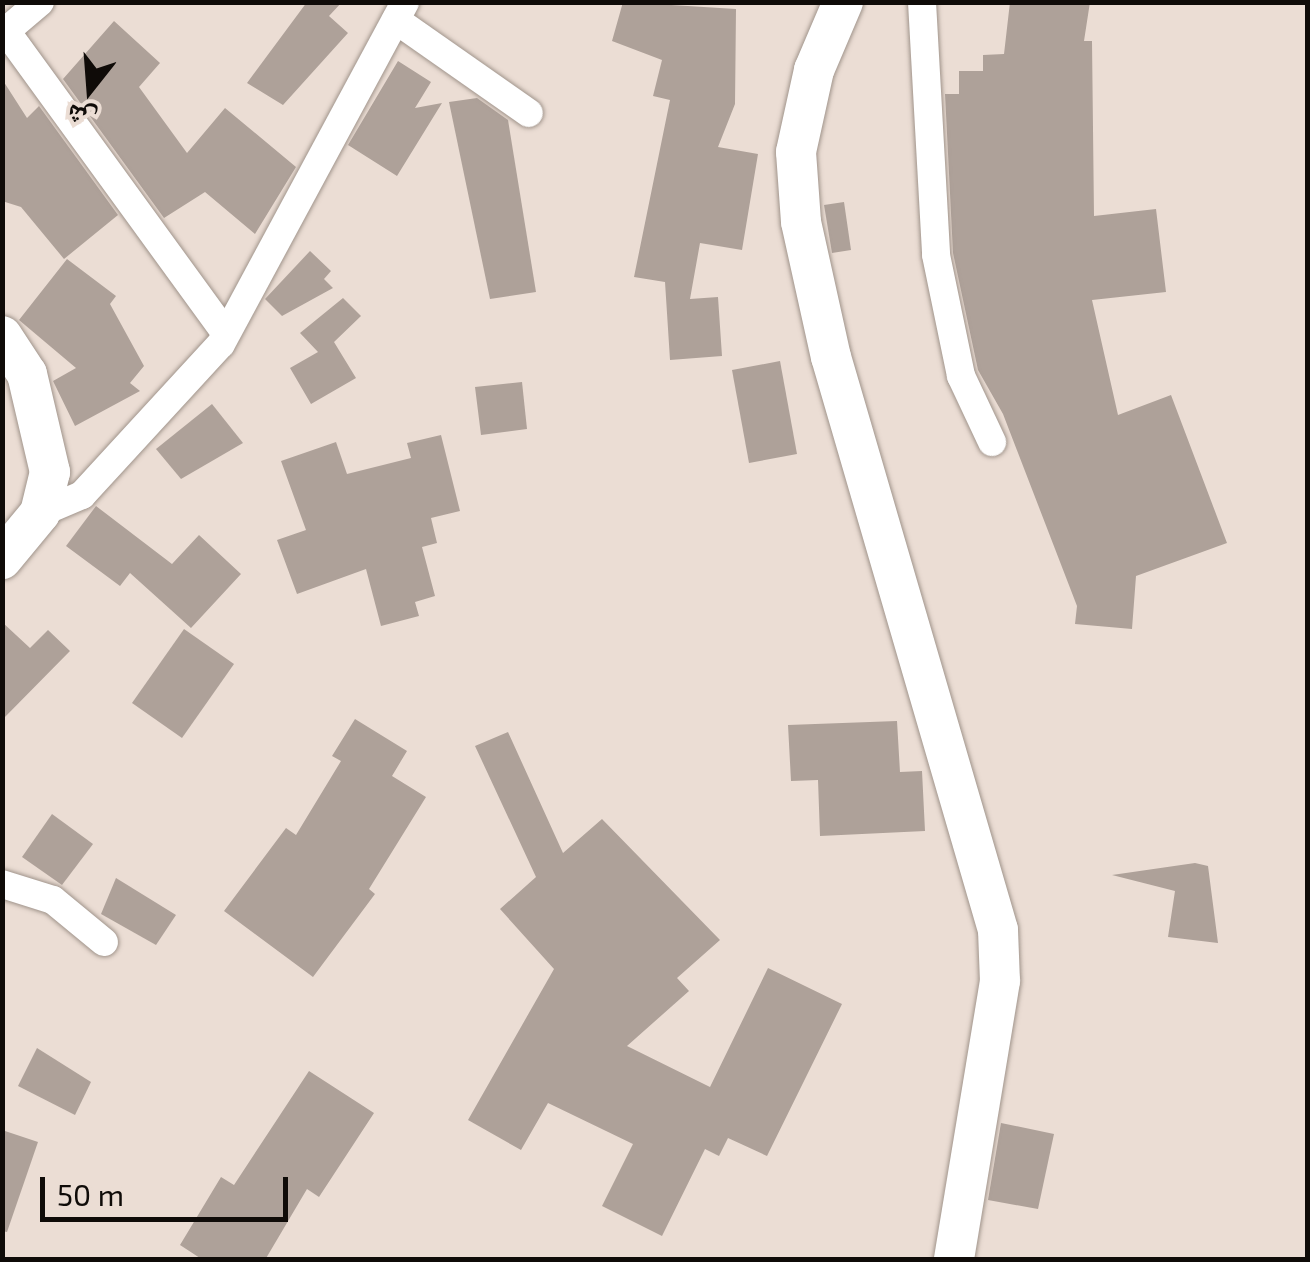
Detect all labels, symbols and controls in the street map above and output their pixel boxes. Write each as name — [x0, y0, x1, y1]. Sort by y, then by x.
north arrow — [40, 40, 140, 140]
text: ش — [62, 98, 100, 139]
scale bar — [45, 1157, 292, 1219]
text: 50 m — [57, 1176, 124, 1212]

